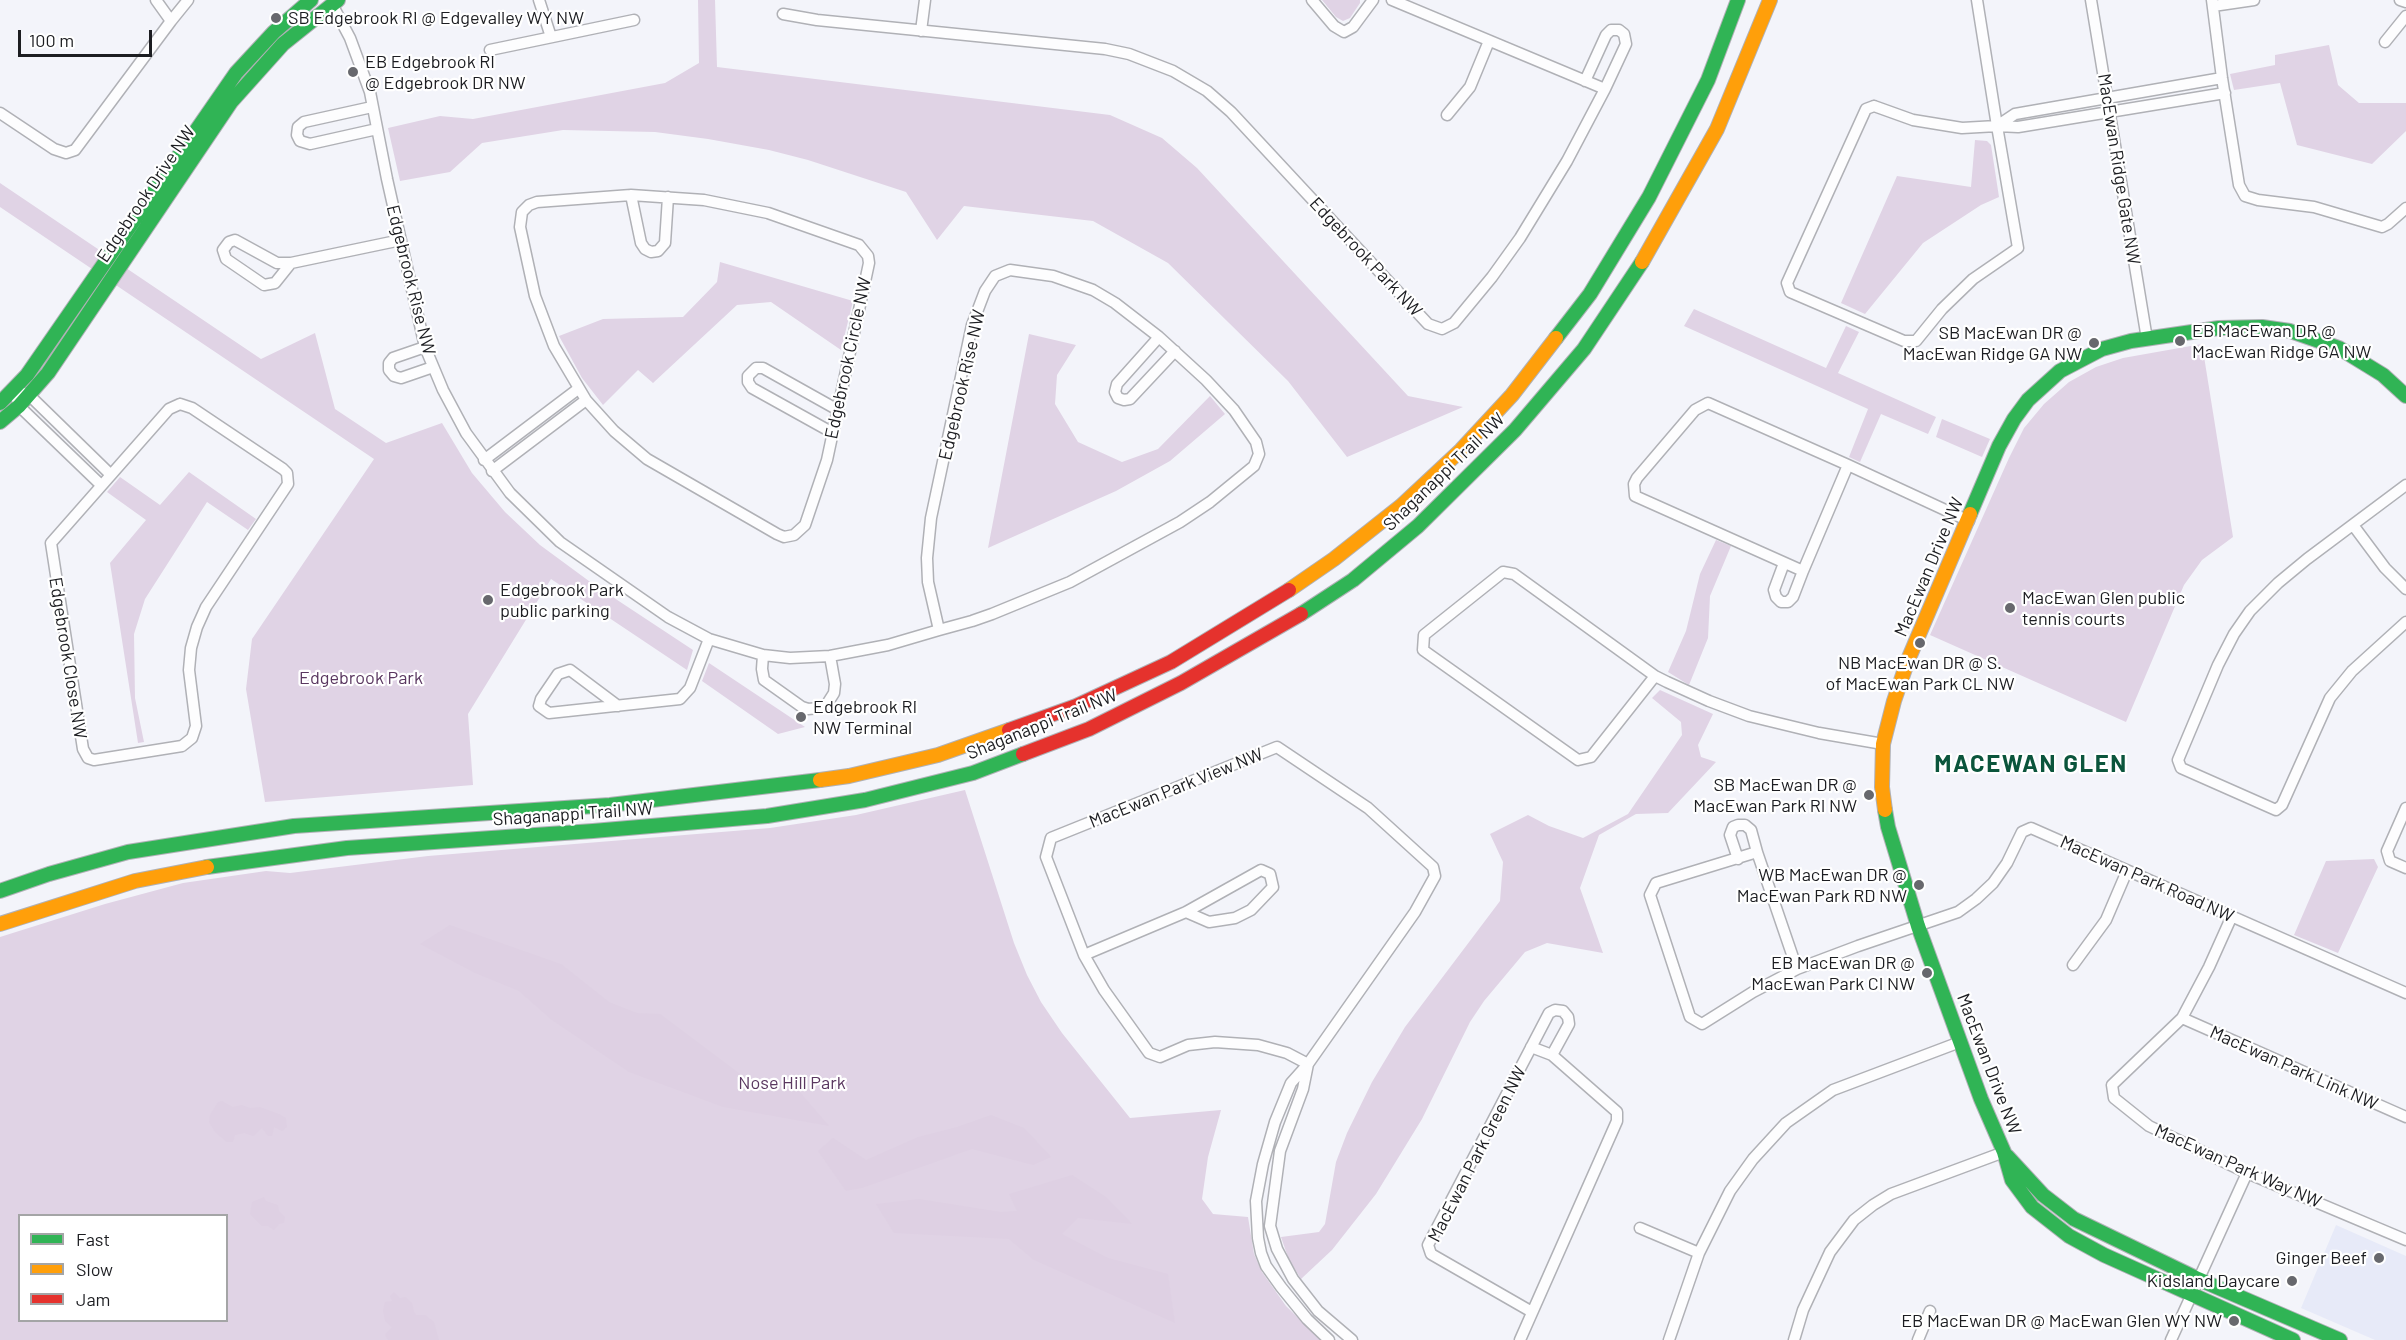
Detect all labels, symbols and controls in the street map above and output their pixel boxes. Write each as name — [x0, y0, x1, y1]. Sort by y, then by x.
place label: SB Edgebrook RI @ Edgevalley WY NW — [288, 7, 584, 29]
marker: SB Edgebrook RI @ Edgevalley WY NW — [269, 11, 283, 25]
scale bar — [21, 18, 154, 56]
text: 100 m — [29, 29, 74, 51]
place label: EB Edgebrook RI @ Edgebrook DR NW — [365, 51, 526, 94]
marker: EB Edgebrook RI @ Edgebrook DR NW — [346, 65, 360, 79]
street label: MacEwan Ridge Gate NW — [2093, 72, 2145, 266]
street label: Edgebrook Drive NW — [92, 122, 200, 266]
street label: Edgebrook Park NW — [1305, 193, 1427, 321]
street label: Edgebrook Rise NW — [382, 203, 440, 357]
street label: Edgebrook Circle NW — [820, 275, 876, 441]
street label: Edgebrook Rise NW — [934, 308, 990, 462]
place label: EB MacEwan DR @ MacEwan Ridge GA NW — [2192, 320, 2371, 362]
place label: SB MacEwan DR @ MacEwan Ridge GA NW — [1903, 322, 2082, 364]
marker: EB MacEwan DR @ MacEwan Ridge GA NW — [2173, 334, 2187, 348]
marker: SB MacEwan DR @ MacEwan Ridge GA NW — [2087, 336, 2101, 350]
street label: Shaganappi Trail NW — [1379, 408, 1509, 536]
street label: MacEwan Drive NW — [1890, 494, 1968, 640]
street label: Edgebrook Close NW — [45, 576, 91, 740]
place label: Edgebrook Park public parking — [500, 579, 624, 622]
place label: MacEwan Glen public tennis courts — [2022, 587, 2185, 630]
marker: Edgebrook Park public parking — [481, 593, 495, 607]
marker: MacEwan Glen public tennis courts — [2003, 601, 2017, 615]
marker: NB MacEwan DR @ S. of MacEwan Park CL NW — [1913, 636, 1927, 650]
place label: NB MacEwan DR @ S. of MacEwan Park CL NW — [1826, 652, 2014, 694]
park label: Edgebrook Park — [299, 667, 423, 689]
street label: Shaganappi Trail NW — [964, 684, 1120, 764]
place label: Edgebrook RI NW Terminal — [813, 696, 917, 738]
marker: Edgebrook RI NW Terminal — [794, 710, 808, 724]
street label: MacEwan Park View NW — [1086, 743, 1266, 833]
district label: MACEWAN GLEN — [1934, 750, 2128, 778]
place label: SB MacEwan DR @ MacEwan Park RI NW — [1693, 774, 1857, 816]
marker: SB MacEwan DR @ MacEwan Park RI NW — [1862, 788, 1876, 802]
street label: Shaganappi Trail NW — [492, 798, 654, 830]
street label: MacEwan Park Road NW — [2057, 831, 2237, 927]
place label: WB MacEwan DR @ MacEwan Park RD NW — [1737, 864, 1907, 906]
marker: WB MacEwan DR @ MacEwan Park RD NW — [1912, 878, 1926, 892]
place label: EB MacEwan DR @ MacEwan Park CI NW — [1751, 952, 1915, 994]
marker: EB MacEwan DR @ MacEwan Park CI NW — [1920, 966, 1934, 980]
street label: MacEwan Drive NW — [1952, 990, 2026, 1138]
street label: MacEwan Park Link NW — [2207, 1021, 2381, 1115]
street label: MacEwan Park Green NW — [1423, 1062, 1531, 1246]
park label: Nose Hill Park — [738, 1072, 846, 1094]
street label: MacEwan Park Way NW — [2151, 1119, 2325, 1213]
legend — [18, 1214, 228, 1322]
text: Fast — [76, 1228, 110, 1250]
place label: Ginger Beef — [2276, 1247, 2367, 1269]
marker: Ginger Beef — [2372, 1251, 2386, 1265]
text: Slow — [76, 1258, 113, 1280]
place label: Kidsland Daycare — [2147, 1270, 2280, 1292]
marker: Kidsland Daycare — [2285, 1274, 2299, 1288]
text: Jam — [76, 1288, 110, 1310]
place label: EB MacEwan DR @ MacEwan Glen WY NW — [1901, 1310, 2222, 1332]
marker: EB MacEwan DR @ MacEwan Glen WY NW — [2227, 1314, 2241, 1328]

